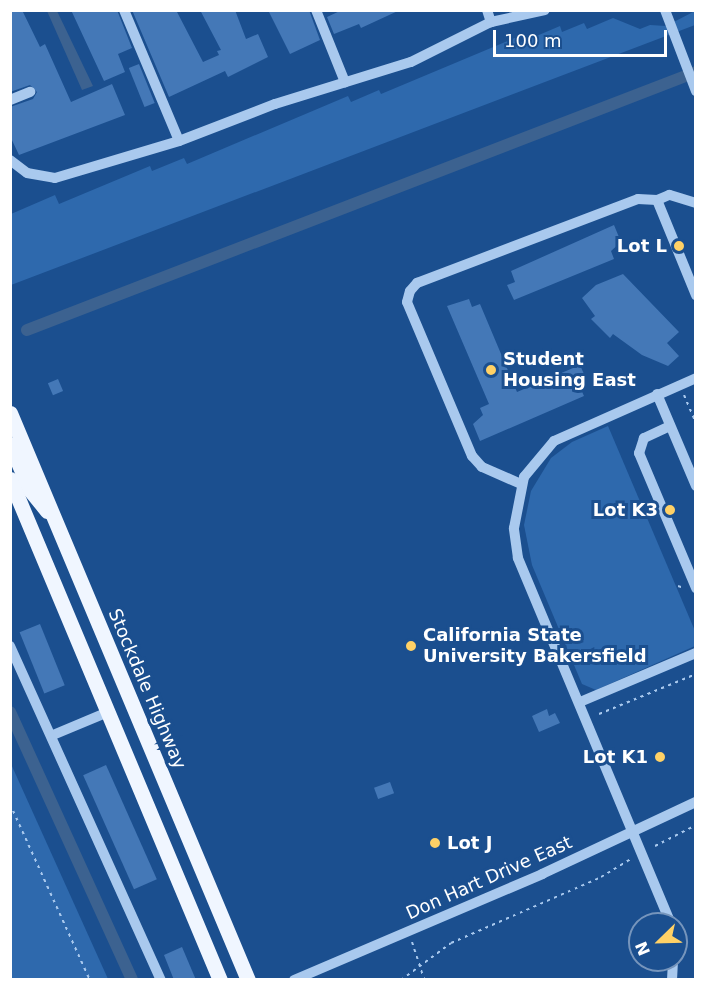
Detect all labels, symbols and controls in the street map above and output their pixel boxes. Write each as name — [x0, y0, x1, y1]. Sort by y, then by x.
scale bar — [496, 18, 670, 56]
text: 100 m — [504, 30, 562, 51]
place label: Lot L — [617, 235, 667, 257]
marker: Lot L — [672, 239, 686, 253]
place label: Student Housing East — [503, 349, 636, 392]
marker: Student Housing East — [484, 363, 498, 377]
place label: Lot K3 — [593, 499, 658, 521]
marker: Lot K3 — [663, 503, 677, 517]
street label: Stockdale Highway — [103, 606, 191, 772]
place label: California State University Bakersfield — [423, 625, 647, 668]
marker: California State University Bakersfield — [404, 639, 418, 653]
place label: Lot K1 — [583, 746, 648, 768]
marker: Lot K1 — [653, 750, 667, 764]
street label: Don Hart Drive East — [403, 832, 575, 924]
place label: Lot J — [447, 832, 492, 854]
marker: Lot J — [428, 836, 442, 850]
north arrow — [628, 912, 688, 972]
text: N — [631, 939, 654, 958]

